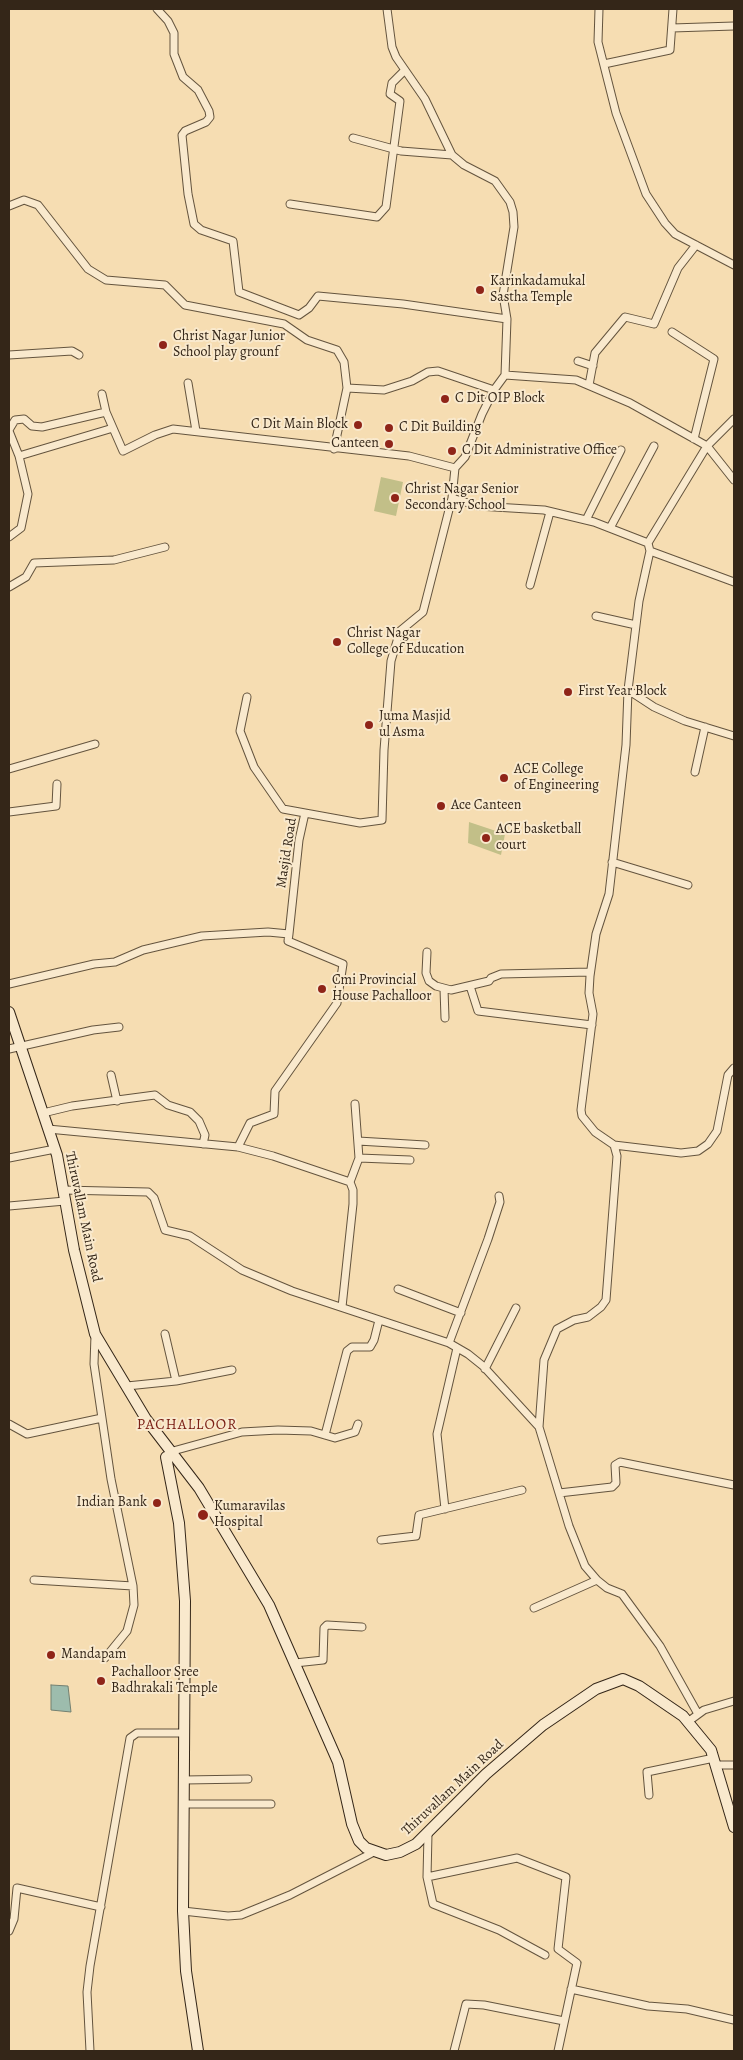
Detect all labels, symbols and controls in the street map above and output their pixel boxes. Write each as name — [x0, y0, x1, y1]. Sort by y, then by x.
place label: Karinkadamukal Sastha Temple — [490, 274, 585, 306]
marker: Karinkadamukal Sastha Temple — [474, 284, 486, 296]
place label: Christ Nagar Junior School play grounf — [173, 329, 285, 362]
marker: Christ Nagar Junior School play grounf — [157, 339, 169, 351]
place label: C Dit OIP Block — [455, 391, 545, 407]
marker: C Dit OIP Block — [439, 393, 451, 405]
place label: C Dit Main Block — [251, 417, 348, 433]
marker: C Dit Main Block — [352, 419, 364, 431]
place label: C Dit Building — [399, 420, 481, 436]
marker: C Dit Building — [383, 422, 395, 434]
place label: Canteen — [331, 436, 379, 452]
marker: Canteen — [383, 438, 395, 450]
place label: C Dit Administrative Office — [462, 443, 617, 459]
marker: C Dit Administrative Office — [446, 445, 458, 457]
place label: Christ Nagar Senior Secondary School — [405, 482, 519, 514]
marker: Christ Nagar Senior Secondary School — [389, 492, 401, 504]
place label: Christ Nagar College of Education — [347, 626, 464, 658]
marker: Christ Nagar College of Education — [331, 636, 343, 648]
place label: First Year Block — [578, 684, 667, 700]
marker: First Year Block — [562, 686, 574, 698]
place label: Juma Masjid ul Asma — [379, 709, 451, 742]
marker: Juma Masjid ul Asma — [363, 719, 375, 731]
place label: ACE College of Engineering — [514, 762, 599, 794]
marker: ACE College of Engineering — [498, 772, 510, 784]
place label: Ace Canteen — [451, 798, 522, 814]
marker: Ace Canteen — [435, 800, 447, 812]
street label: Masjid Road — [273, 817, 301, 889]
place label: ACE basketball court — [496, 822, 581, 854]
marker: ACE basketball court — [480, 832, 492, 844]
place label: Cmi Provincial House Pachalloor — [332, 973, 432, 1006]
marker: Cmi Provincial House Pachalloor — [316, 983, 328, 995]
street label: Thiruvallam Main Road — [61, 1150, 105, 1284]
district label: PACHALLOOR — [135, 1416, 239, 1434]
place label: Indian Bank — [76, 1495, 147, 1511]
marker: Indian Bank — [151, 1497, 163, 1509]
place label: Kumaravilas Hospital — [214, 1499, 285, 1531]
marker: Kumaravilas Hospital — [196, 1508, 210, 1522]
place label: Mandapam — [61, 1647, 127, 1663]
marker: Mandapam — [45, 1649, 57, 1661]
place label: Pachalloor Sree Badhrakali Temple — [111, 1665, 218, 1698]
marker: Pachalloor Sree Badhrakali Temple — [95, 1675, 107, 1687]
street label: Thiruvallam Main Road — [399, 1737, 507, 1839]

